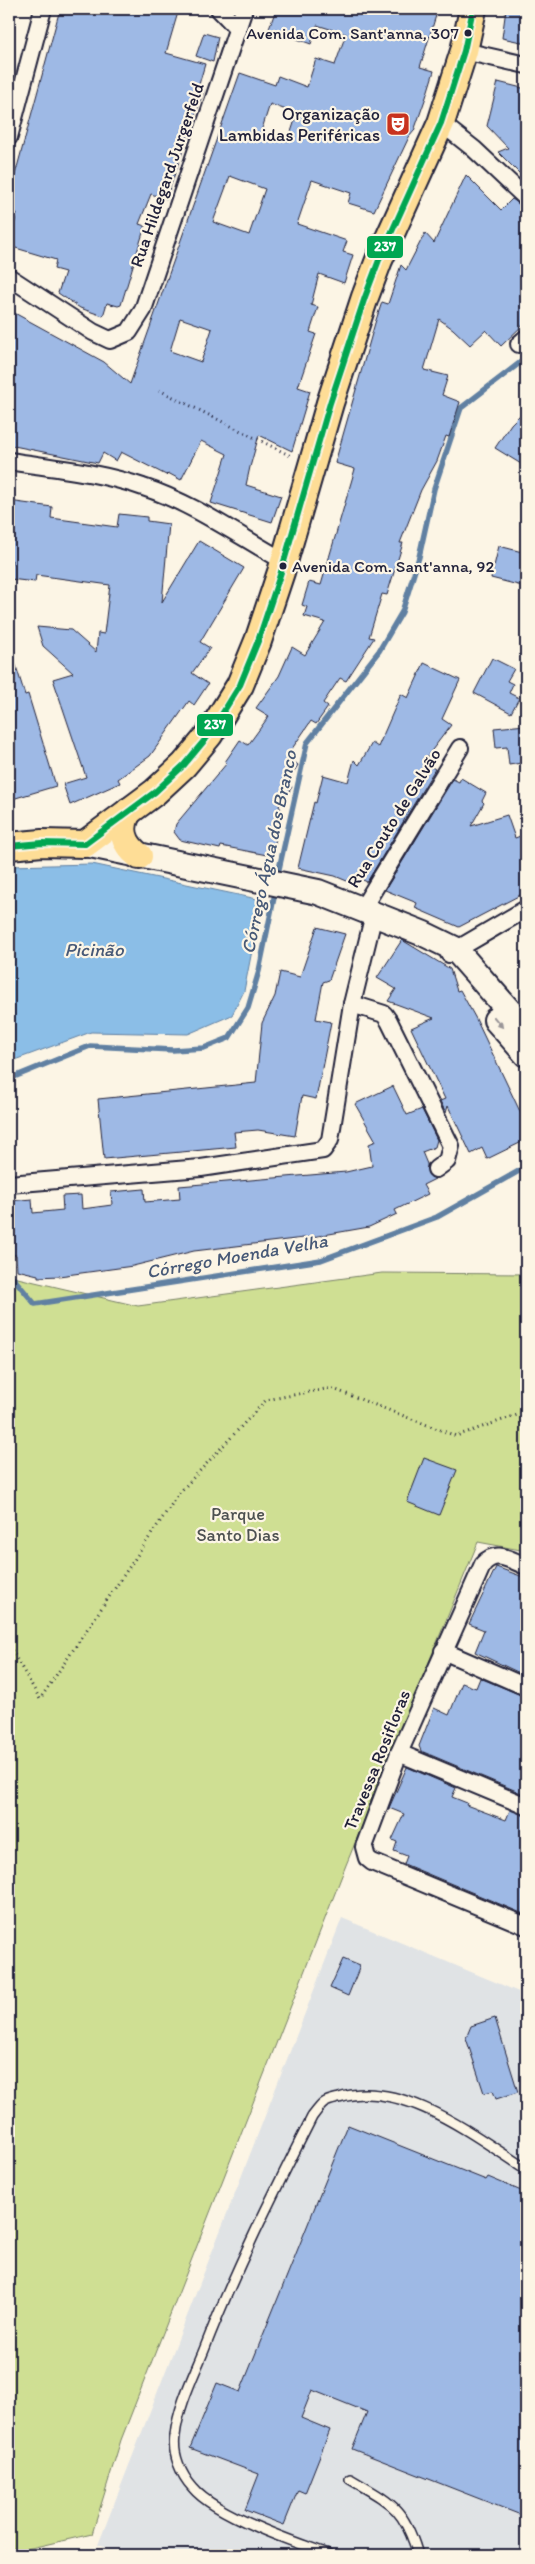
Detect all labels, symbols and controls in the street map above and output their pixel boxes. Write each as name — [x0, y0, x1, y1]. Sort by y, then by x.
place label: Avenida Com. Sant'anna, 307 — [246, 23, 460, 43]
marker: Avenida Com. Sant'anna, 307 — [463, 28, 473, 38]
street label: Rua Hildegard Jurgerfeld — [125, 80, 209, 270]
place label: Organização Lambidas Periféricas — [219, 103, 380, 146]
theatre icon: Organização Lambidas Periféricas — [385, 111, 411, 137]
line badge: 237 — [366, 235, 404, 259]
text: 237 — [374, 238, 396, 255]
place label: Avenida Com. Sant'anna, 92 — [292, 556, 495, 576]
marker: Avenida Com. Sant'anna, 92 — [278, 561, 288, 571]
line badge: 237 — [196, 713, 234, 737]
text: 237 — [204, 716, 226, 733]
street label: Rua Couto de Galvão — [342, 744, 446, 892]
water label: Córrego Água dos Branco — [236, 747, 302, 956]
water label: Picinão — [64, 938, 125, 961]
one-way arrow — [492, 1016, 503, 1028]
water label: Córrego Moenda Velha — [145, 1229, 329, 1283]
park label: Parque Santo Dias — [196, 1503, 280, 1546]
street label: Travessa Rosifloras — [339, 1687, 415, 1833]

